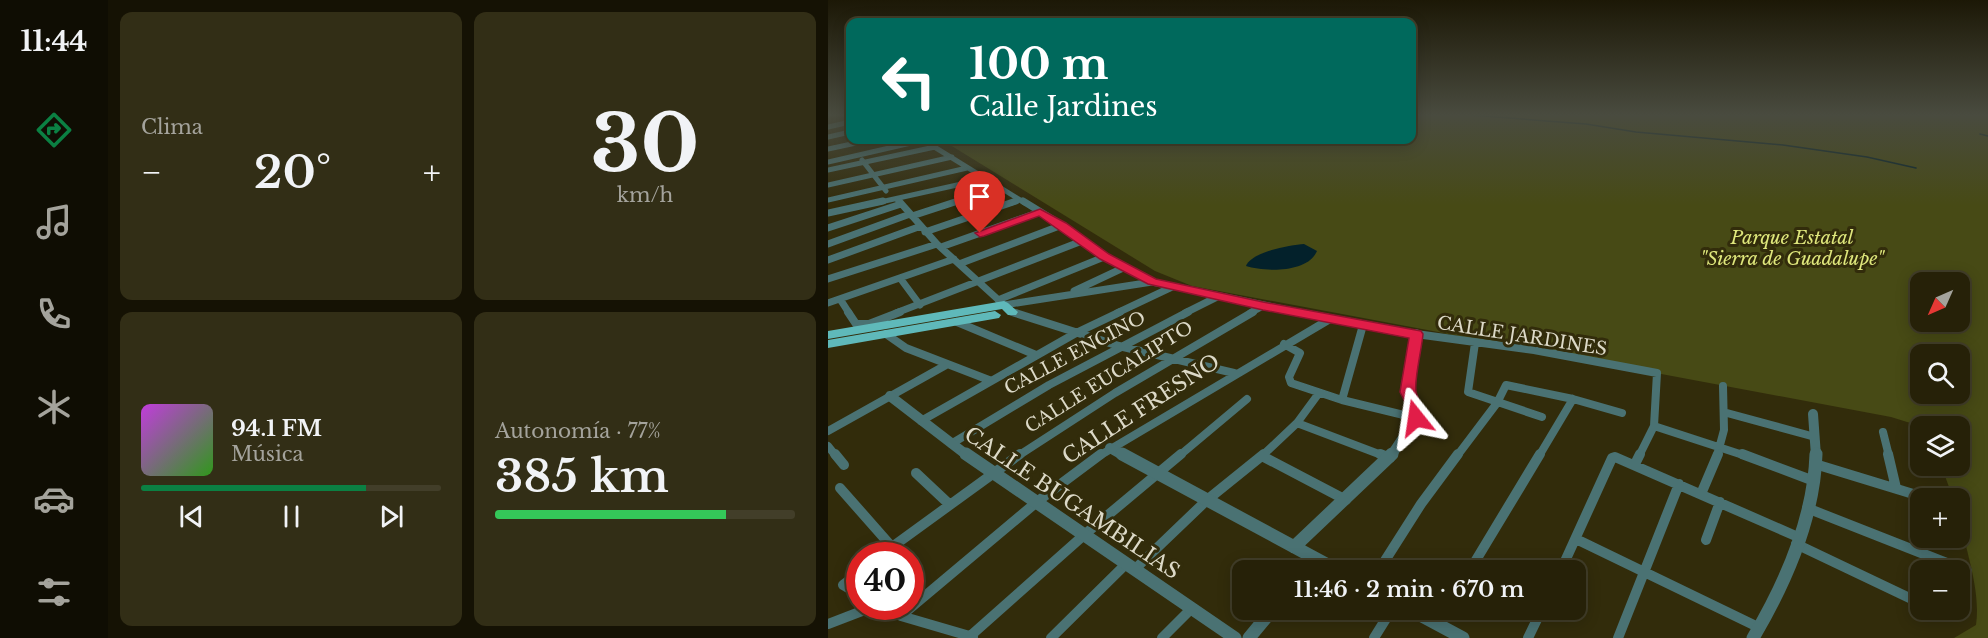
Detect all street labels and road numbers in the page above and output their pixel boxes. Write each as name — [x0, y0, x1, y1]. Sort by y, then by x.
street label: CALLE ENCINO — [1001, 306, 1149, 400]
street label: CALLE JARDINES — [1435, 312, 1609, 360]
street label: CALLE EUCALIPTO — [1021, 316, 1197, 438]
street label: CALLE FRESNO — [1057, 348, 1225, 470]
street label: CALLE BUGAMBILIAS — [959, 421, 1185, 585]

